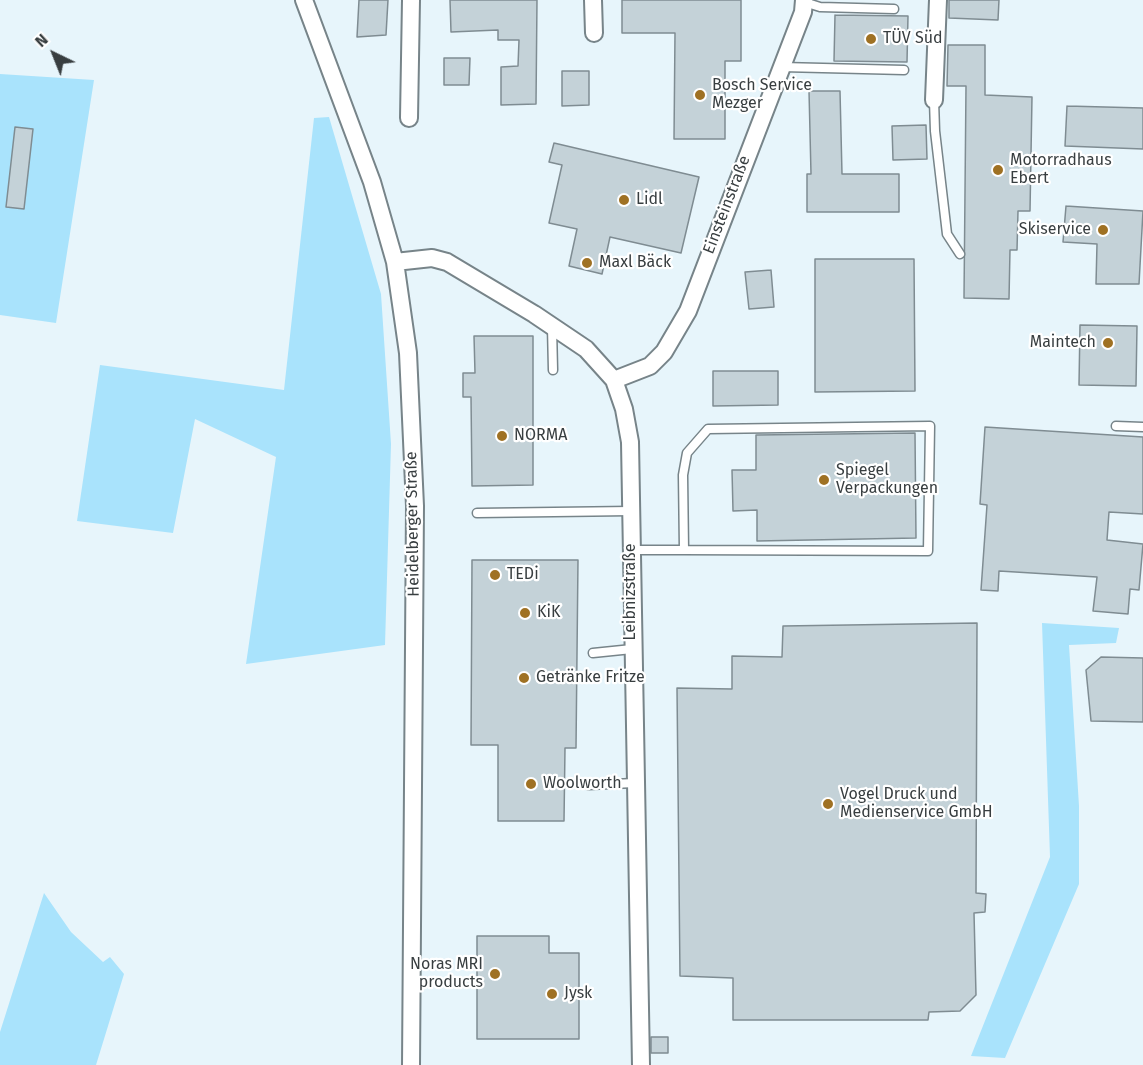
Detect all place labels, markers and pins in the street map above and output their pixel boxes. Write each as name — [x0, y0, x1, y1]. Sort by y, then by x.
place label: TÜV Süd — [883, 29, 943, 49]
marker: TÜV Süd — [864, 32, 878, 46]
place label: Bosch Service Mezger — [712, 76, 812, 114]
marker: Bosch Service Mezger — [693, 88, 707, 102]
place label: Motorradhaus Ebert — [1010, 151, 1112, 189]
marker: Motorradhaus Ebert — [991, 163, 1005, 177]
place label: Lidl — [636, 190, 663, 210]
marker: Lidl — [617, 193, 631, 207]
place label: Skiservice — [1019, 220, 1091, 240]
marker: Skiservice — [1096, 223, 1110, 237]
place label: Maxl Bäck — [599, 253, 671, 273]
marker: Maxl Bäck — [580, 256, 594, 270]
place label: Maintech — [1030, 333, 1096, 353]
marker: Maintech — [1101, 336, 1115, 350]
place label: NORMA — [514, 426, 567, 446]
marker: NORMA — [495, 429, 509, 443]
place label: Spiegel Verpackungen — [836, 461, 938, 499]
marker: Spiegel Verpackungen — [817, 473, 831, 487]
place label: TEDi — [507, 565, 539, 585]
marker: TEDi — [488, 568, 502, 582]
place label: KiK — [537, 603, 560, 623]
marker: KiK — [518, 606, 532, 620]
place label: Getränke Fritze — [536, 668, 645, 688]
marker: Getränke Fritze — [517, 671, 531, 685]
place label: Woolworth — [543, 774, 622, 794]
marker: Woolworth — [524, 777, 538, 791]
place label: Vogel Druck und Medienservice GmbH — [840, 785, 993, 823]
marker: Vogel Druck und Medienservice GmbH — [821, 797, 835, 811]
place label: Noras MRI products — [410, 955, 483, 993]
marker: Noras MRI products — [488, 967, 502, 981]
place label: Jysk — [564, 984, 592, 1004]
marker: Jysk — [545, 987, 559, 1001]

